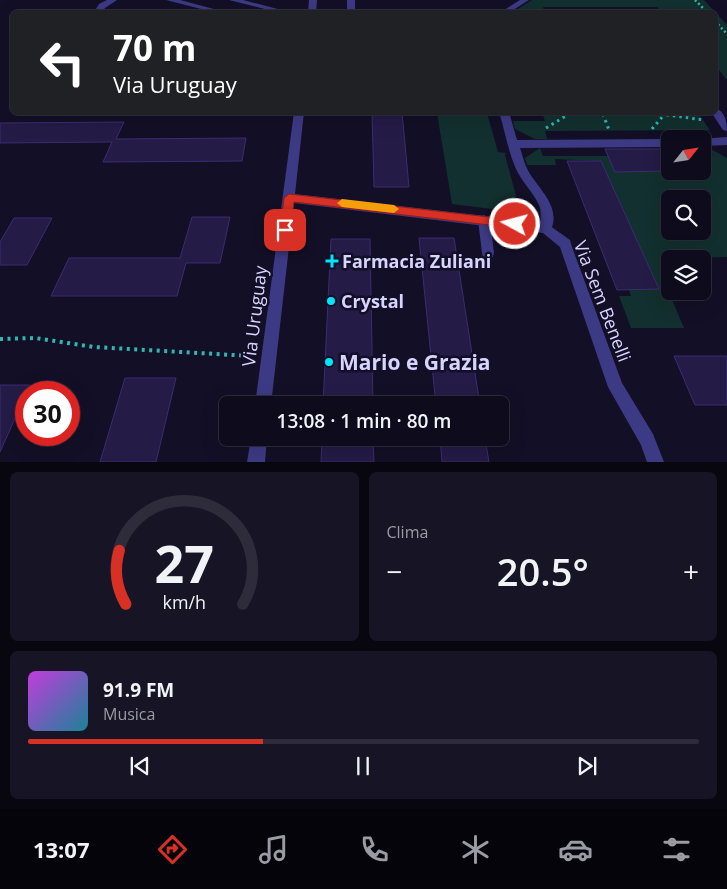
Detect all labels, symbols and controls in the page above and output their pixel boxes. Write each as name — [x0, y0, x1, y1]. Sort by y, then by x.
text: 70 m — [113, 24, 196, 71]
icon: left — [30, 30, 95, 95]
text: Via Uruguay — [113, 69, 237, 99]
north arrow — [661, 130, 711, 180]
map controls — [661, 130, 711, 300]
button: search — [661, 190, 711, 240]
position arrow — [488, 197, 540, 249]
pin — [264, 209, 306, 251]
icon: arrive — [271, 216, 299, 244]
street label: Via Sem Benelli — [569, 237, 637, 365]
place label: Farmacia Zuliani — [342, 249, 491, 273]
button: layers — [661, 250, 711, 300]
marker: Farmacia Zuliani — [326, 255, 338, 267]
street label: Via Uruguay — [236, 263, 272, 368]
place label: Crystal — [341, 289, 404, 313]
marker: Crystal — [325, 295, 337, 307]
place label: Mario e Grazia — [339, 348, 491, 376]
marker: Mario e Grazia — [323, 356, 335, 368]
speed limit sign: 30 — [15, 381, 80, 446]
text: 13:08 · 1 min · 80 m — [277, 408, 451, 434]
text: Clima — [387, 521, 428, 543]
text: 27 — [155, 527, 214, 598]
text: 20.5° — [497, 545, 589, 597]
text: − — [387, 552, 403, 590]
text: + — [683, 552, 699, 590]
text: km/h — [163, 590, 206, 614]
text: 91.9 FM — [103, 677, 174, 703]
text: Musica — [103, 703, 155, 725]
icon: previous — [126, 752, 154, 780]
icon: pause — [349, 752, 377, 780]
icon: next — [573, 752, 601, 780]
icon: directions — [155, 832, 190, 867]
icon: music — [256, 832, 291, 867]
icon: phone — [357, 832, 392, 867]
icon: climate — [458, 832, 493, 867]
icon: car — [558, 832, 593, 867]
icon: filters — [659, 832, 694, 867]
text: 13:07 — [33, 834, 89, 864]

